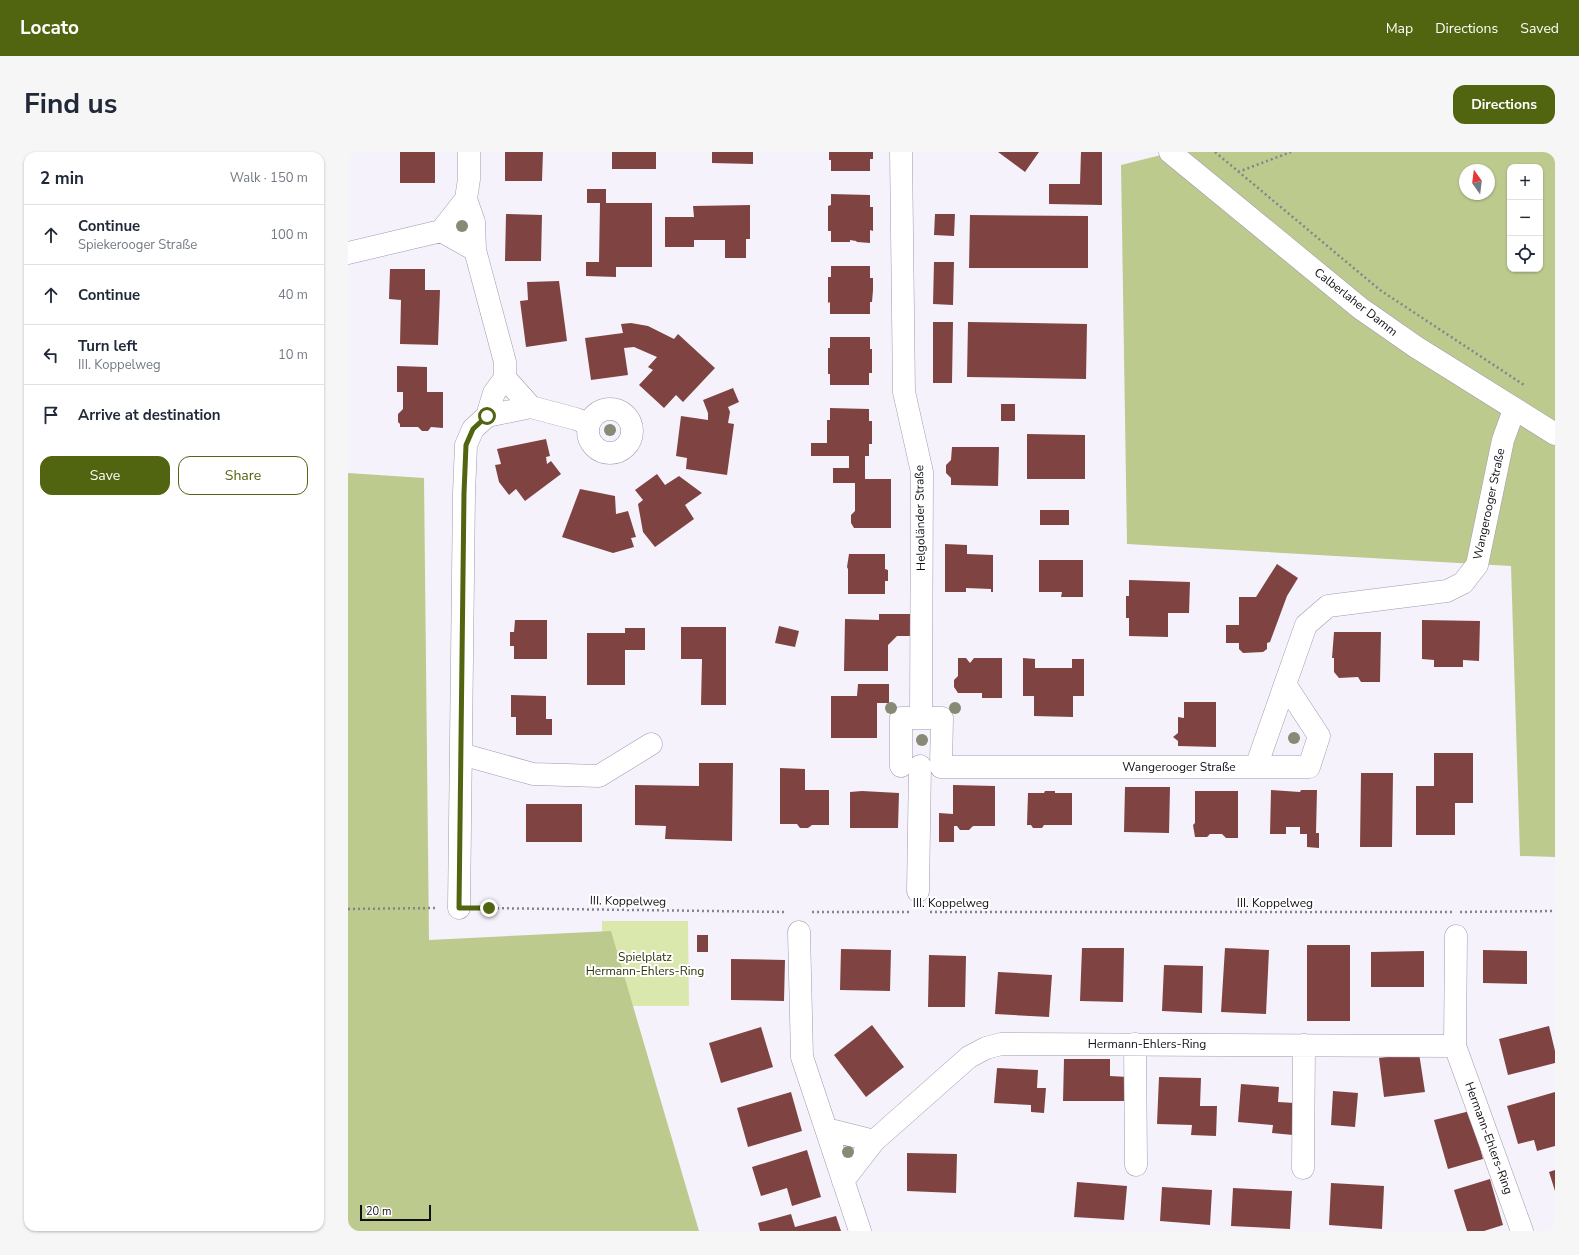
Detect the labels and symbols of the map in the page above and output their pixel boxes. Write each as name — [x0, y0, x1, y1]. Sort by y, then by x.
north arrow — [1459, 164, 1495, 200]
street label: Calberlaher Damm — [1311, 264, 1401, 340]
route start — [478, 407, 496, 425]
street label: Wangerooger Straße — [1469, 447, 1509, 561]
street label: Helgoländer Straße — [911, 465, 929, 571]
street label: Wangerooger Straße — [1122, 759, 1236, 775]
street label: III. Koppelweg — [590, 892, 666, 910]
street label: III. Koppelweg — [913, 895, 989, 911]
street label: III. Koppelweg — [1237, 895, 1313, 911]
route end — [480, 899, 498, 917]
park label: Spielplatz Hermann-Ehlers-Ring — [586, 949, 704, 979]
street label: Hermann-Ehlers-Ring — [1088, 1036, 1206, 1052]
street label: Hermann-Ehlers-Ring — [1461, 1080, 1517, 1196]
scale bar — [360, 1203, 431, 1222]

